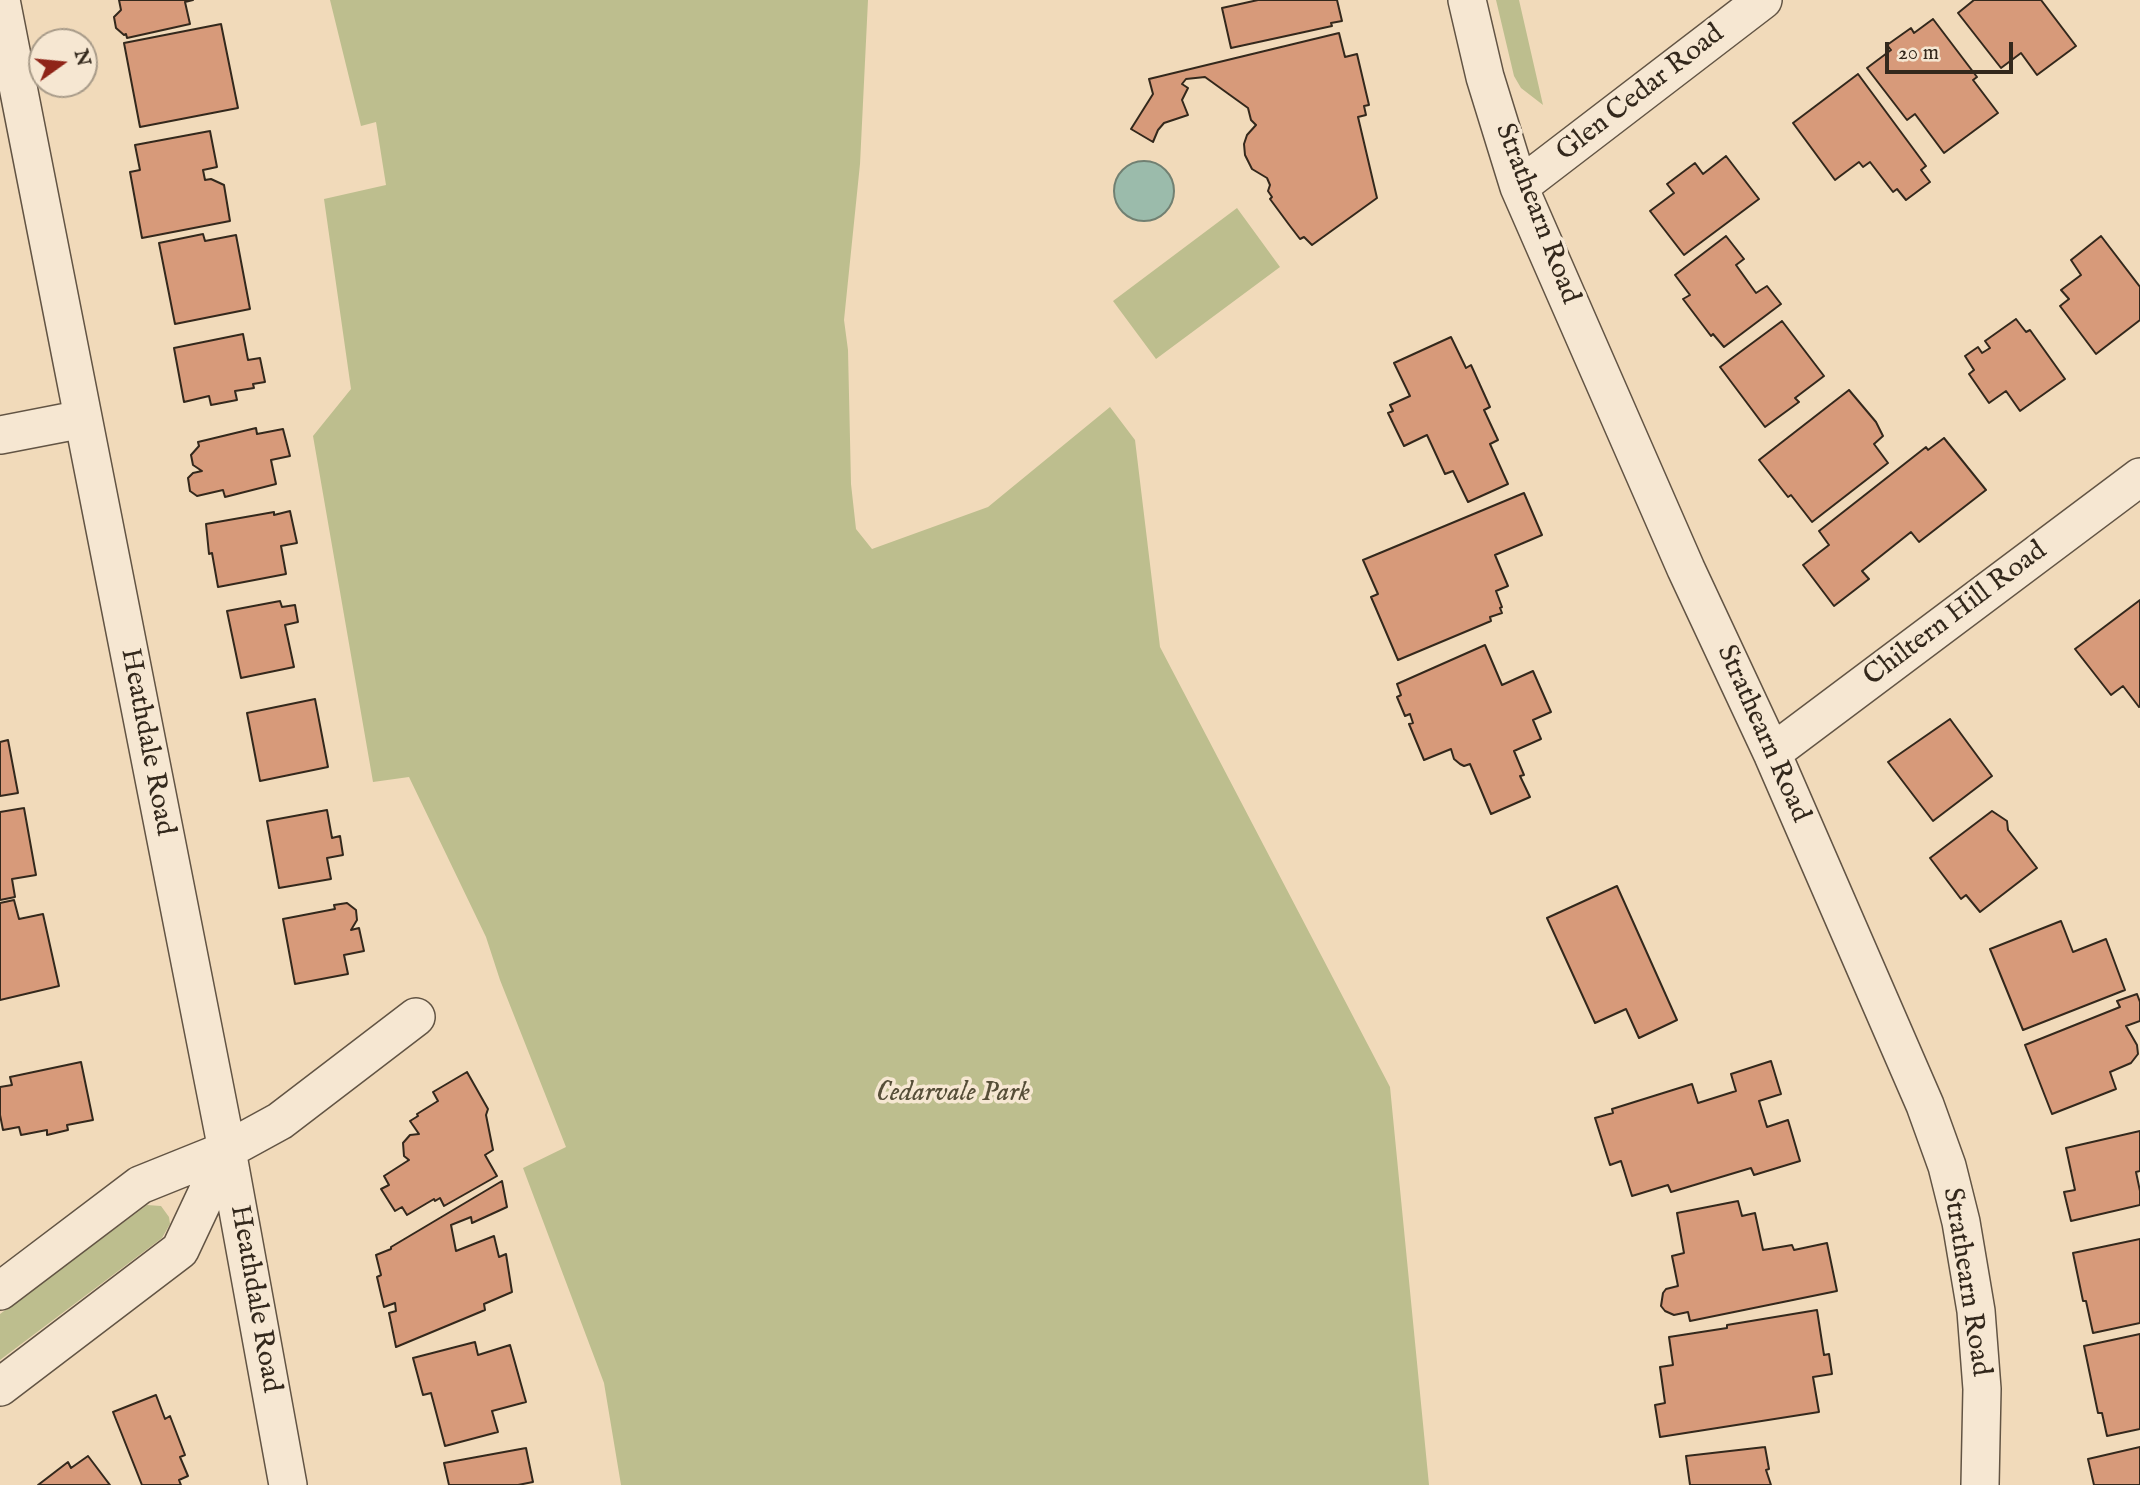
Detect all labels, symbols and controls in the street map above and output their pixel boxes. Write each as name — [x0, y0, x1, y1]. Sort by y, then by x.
street label: Glen Cedar Road — [1551, 18, 1731, 170]
north arrow — [28, 28, 98, 98]
scale bar — [1888, 28, 2016, 72]
text: 20 m — [1898, 40, 1939, 67]
text: N — [68, 47, 95, 69]
street label: Strathearn Road — [1486, 119, 1586, 309]
street label: Chiltern Hill Road — [1858, 535, 2054, 695]
street label: Strathearn Road — [1708, 640, 1816, 828]
street label: Heathdale Road — [111, 646, 181, 838]
park label: Cedarvale Park — [876, 1077, 1030, 1111]
street label: Strathearn Road — [1934, 1185, 1996, 1379]
street label: Heathdale Road — [221, 1203, 287, 1395]

